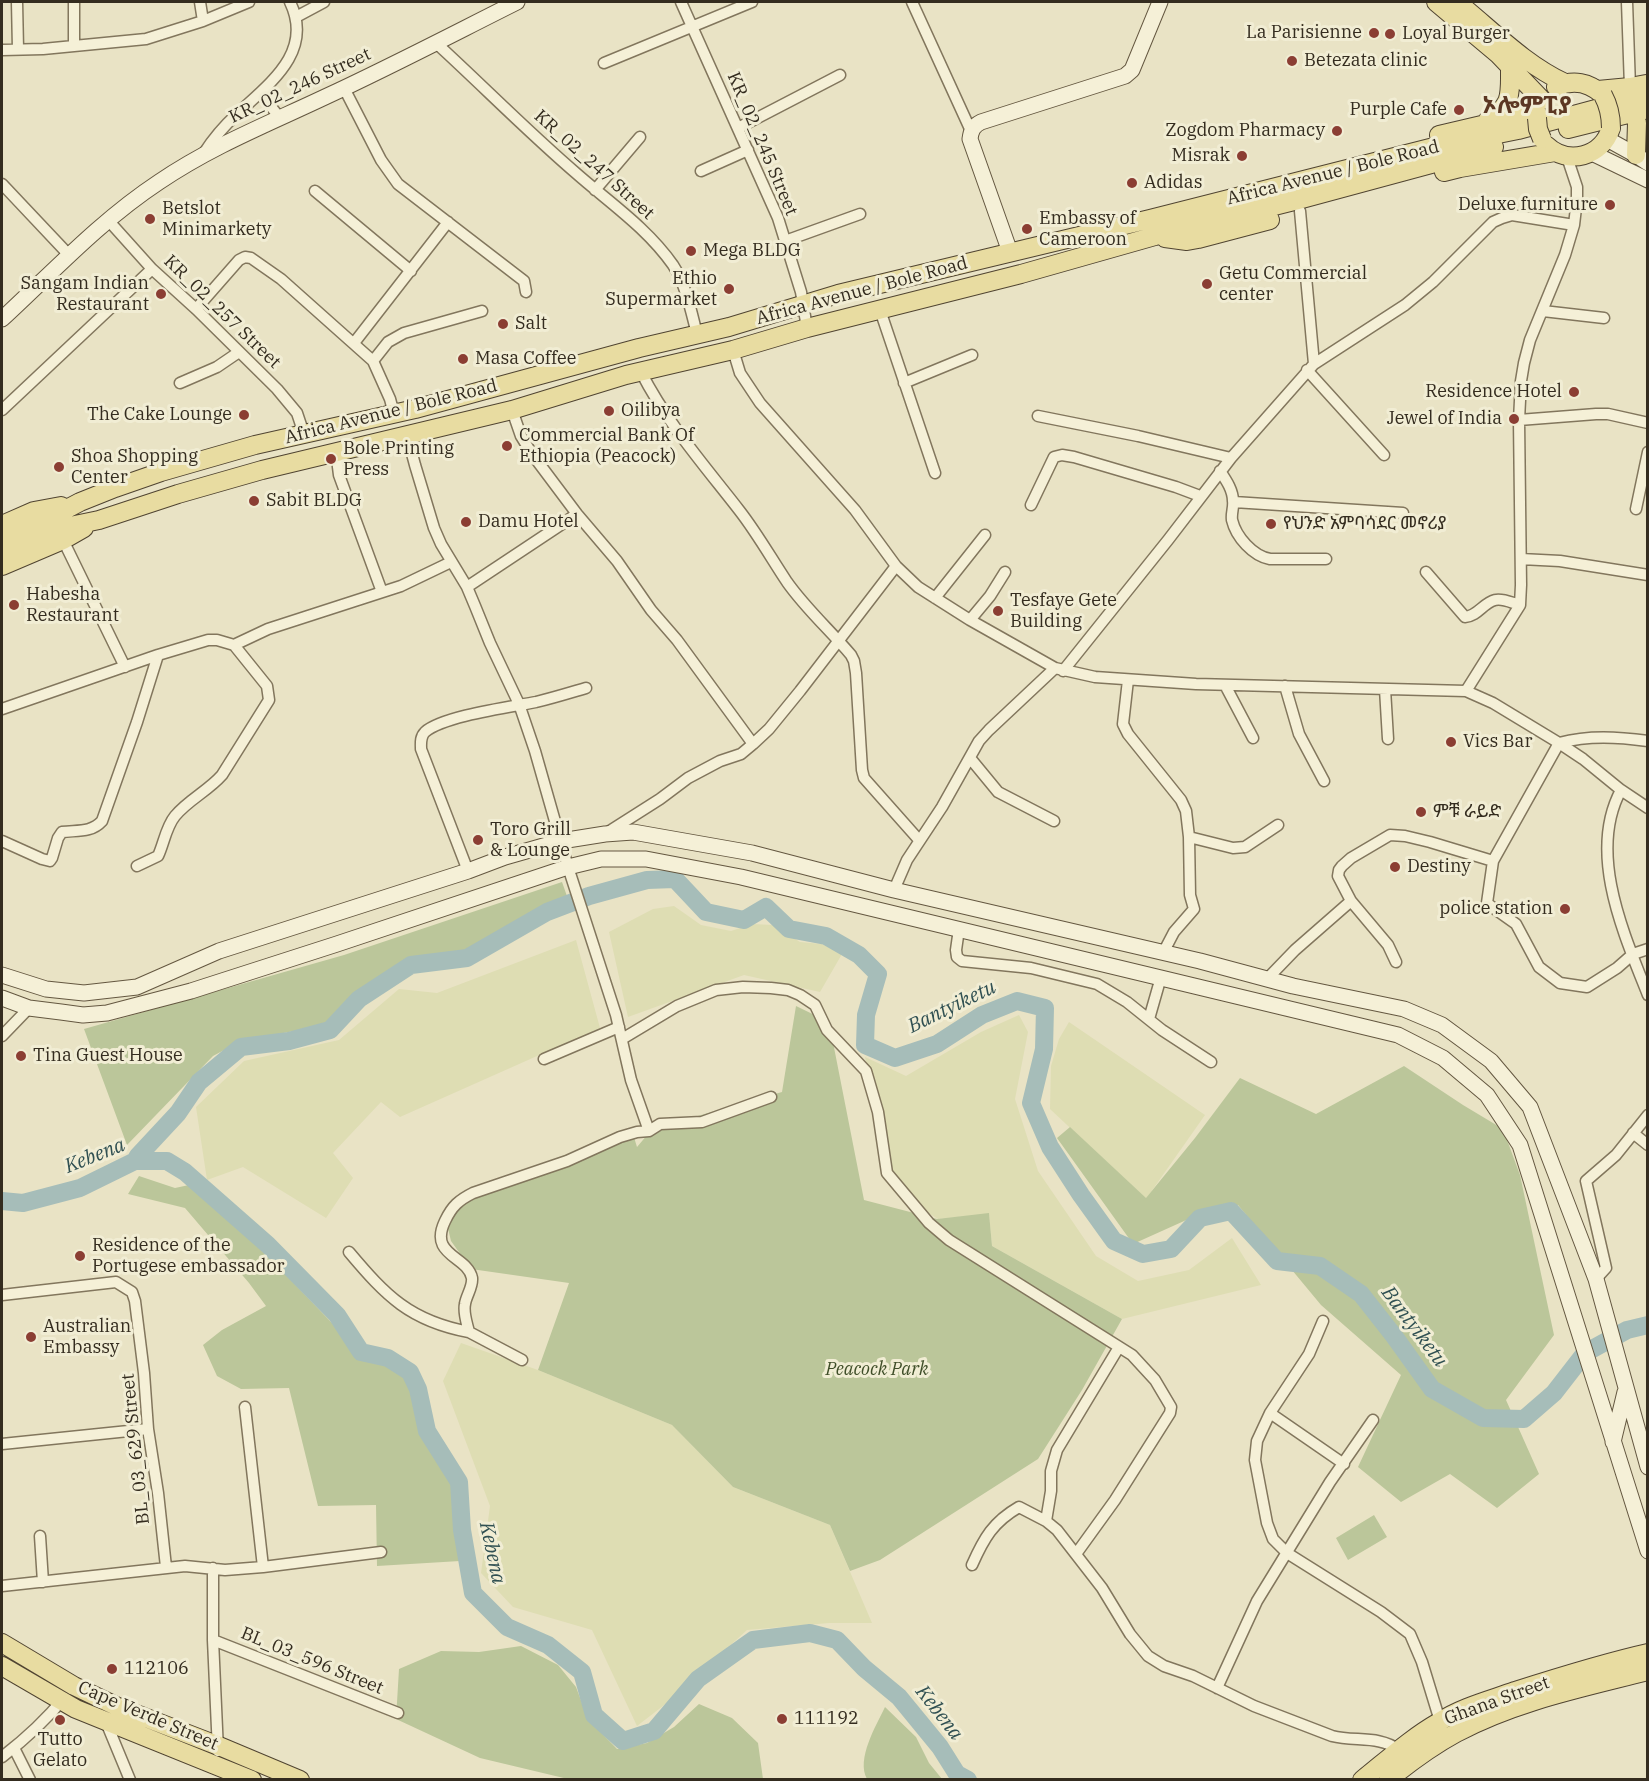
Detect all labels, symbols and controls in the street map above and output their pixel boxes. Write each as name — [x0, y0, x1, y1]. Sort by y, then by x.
place label: La Parisienne — [1246, 22, 1362, 44]
place label: Loyal Burger — [1402, 23, 1510, 45]
marker: La Parisienne — [1367, 26, 1381, 40]
marker: Loyal Burger — [1383, 27, 1397, 41]
street label: KR_02_246 Street — [226, 44, 374, 128]
place label: Betezata clinic — [1304, 50, 1428, 72]
marker: Betezata clinic — [1285, 54, 1299, 68]
street label: KR_02_245 Street — [722, 69, 802, 219]
district label: ኦሎምፒያ — [1482, 92, 1572, 120]
place label: Purple Cafe — [1349, 99, 1447, 121]
marker: Purple Cafe — [1452, 103, 1466, 117]
street label: KR_02_247 Street — [530, 105, 658, 225]
place label: Zogdom Pharmacy — [1165, 120, 1325, 142]
marker: Zogdom Pharmacy — [1330, 124, 1344, 138]
street label: Africa Avenue / Bole Road — [1225, 136, 1441, 210]
place label: Misrak — [1172, 145, 1230, 167]
marker: Misrak — [1235, 149, 1249, 163]
place label: Adidas — [1144, 172, 1202, 194]
marker: Adidas — [1125, 176, 1139, 190]
place label: Deluxe furniture — [1458, 194, 1598, 216]
place label: Betslot Minimarkety — [162, 198, 271, 240]
marker: Deluxe furniture — [1603, 198, 1617, 212]
place label: Embassy of Cameroon — [1039, 208, 1136, 250]
marker: Betslot Minimarkety — [143, 212, 157, 226]
marker: Embassy of Cameroon — [1020, 222, 1034, 236]
place label: Mega BLDG — [703, 240, 801, 262]
marker: Mega BLDG — [684, 244, 698, 258]
street label: KR_02_257 Street — [159, 251, 285, 373]
street label: Africa Avenue / Bole Road — [754, 252, 970, 330]
place label: Getu Commercial center — [1219, 263, 1367, 306]
place label: Ethio Supermarket — [605, 268, 717, 310]
place label: Sangam Indian Restaurant — [21, 273, 149, 316]
marker: Getu Commercial center — [1200, 277, 1214, 291]
marker: Ethio Supermarket — [722, 282, 736, 296]
marker: Sangam Indian Restaurant — [154, 287, 168, 301]
place label: Salt — [515, 313, 547, 335]
marker: Salt — [496, 317, 510, 331]
place label: Masa Coffee — [475, 348, 576, 370]
marker: Masa Coffee — [456, 352, 470, 366]
street label: Africa Avenue / Bole Road — [283, 375, 499, 449]
place label: Residence Hotel — [1425, 381, 1562, 403]
marker: Residence Hotel — [1567, 385, 1581, 399]
place label: Oilibya — [621, 400, 681, 422]
place label: The Cake Lounge — [87, 404, 232, 426]
marker: Oilibya — [602, 404, 616, 418]
marker: The Cake Lounge — [237, 408, 251, 422]
place label: Jewel of India — [1387, 408, 1502, 430]
marker: Jewel of India — [1507, 412, 1521, 426]
place label: Commercial Bank Of Ethiopia (Peacock) — [519, 425, 694, 468]
place label: Bole Printing Press — [343, 438, 454, 480]
marker: Commercial Bank Of Ethiopia (Peacock) — [500, 439, 514, 453]
place label: Shoa Shopping Center — [71, 446, 198, 488]
marker: Bole Printing Press — [324, 452, 338, 466]
marker: Shoa Shopping Center — [52, 460, 66, 474]
place label: Sabit BLDG — [266, 490, 362, 512]
marker: Sabit BLDG — [247, 494, 261, 508]
place label: Damu Hotel — [478, 511, 579, 533]
place label: የህንድ አምባሳደር መኖሪያ — [1283, 513, 1446, 535]
marker: Damu Hotel — [459, 515, 473, 529]
marker: የህንድ አምባሳደር መኖሪያ — [1264, 517, 1278, 531]
place label: Habesha Restaurant — [26, 584, 119, 626]
place label: Tesfaye Gete Building — [1010, 590, 1117, 632]
marker: Habesha Restaurant — [7, 598, 21, 612]
marker: Tesfaye Gete Building — [991, 604, 1005, 618]
place label: Vics Bar — [1463, 731, 1532, 753]
marker: Vics Bar — [1444, 735, 1458, 749]
place label: ምቹ ራይድ — [1433, 801, 1501, 823]
marker: ምቹ ራይድ — [1414, 805, 1428, 819]
place label: Toro Grill & Lounge — [490, 819, 571, 862]
marker: Toro Grill & Lounge — [471, 833, 485, 847]
place label: Destiny — [1407, 856, 1471, 878]
marker: Destiny — [1388, 860, 1402, 874]
place label: police station — [1439, 898, 1553, 920]
marker: police station — [1558, 902, 1572, 916]
water label: Bantyiketu — [904, 975, 1000, 1039]
place label: Tina Guest House — [33, 1045, 183, 1067]
marker: Tina Guest House — [14, 1049, 28, 1063]
water label: Kebena — [61, 1133, 129, 1179]
place label: Residence of the Portugese embassador — [92, 1235, 285, 1278]
marker: Residence of the Portugese embassador — [73, 1249, 87, 1263]
water label: Bantyiketu — [1376, 1282, 1452, 1372]
place label: Australian Embassy — [43, 1316, 131, 1358]
marker: Australian Embassy — [24, 1330, 38, 1344]
park label: Peacock Park — [825, 1359, 929, 1381]
street label: BL_03_629 Street — [117, 1372, 155, 1526]
water label: Kebena — [474, 1520, 510, 1586]
street label: BL_03_596 Street — [238, 1623, 386, 1699]
place label: 112106 — [124, 1658, 189, 1680]
marker: 112106 — [105, 1662, 119, 1676]
street label: Ghana Street — [1442, 1672, 1552, 1730]
street label: Cape Verde Street — [75, 1677, 221, 1755]
water label: Kebena — [910, 1681, 968, 1745]
place label: 111192 — [794, 1708, 859, 1730]
marker: 111192 — [775, 1712, 789, 1726]
marker: Tutto Gelato — [53, 1713, 67, 1727]
place label: Tutto Gelato — [33, 1729, 87, 1772]

